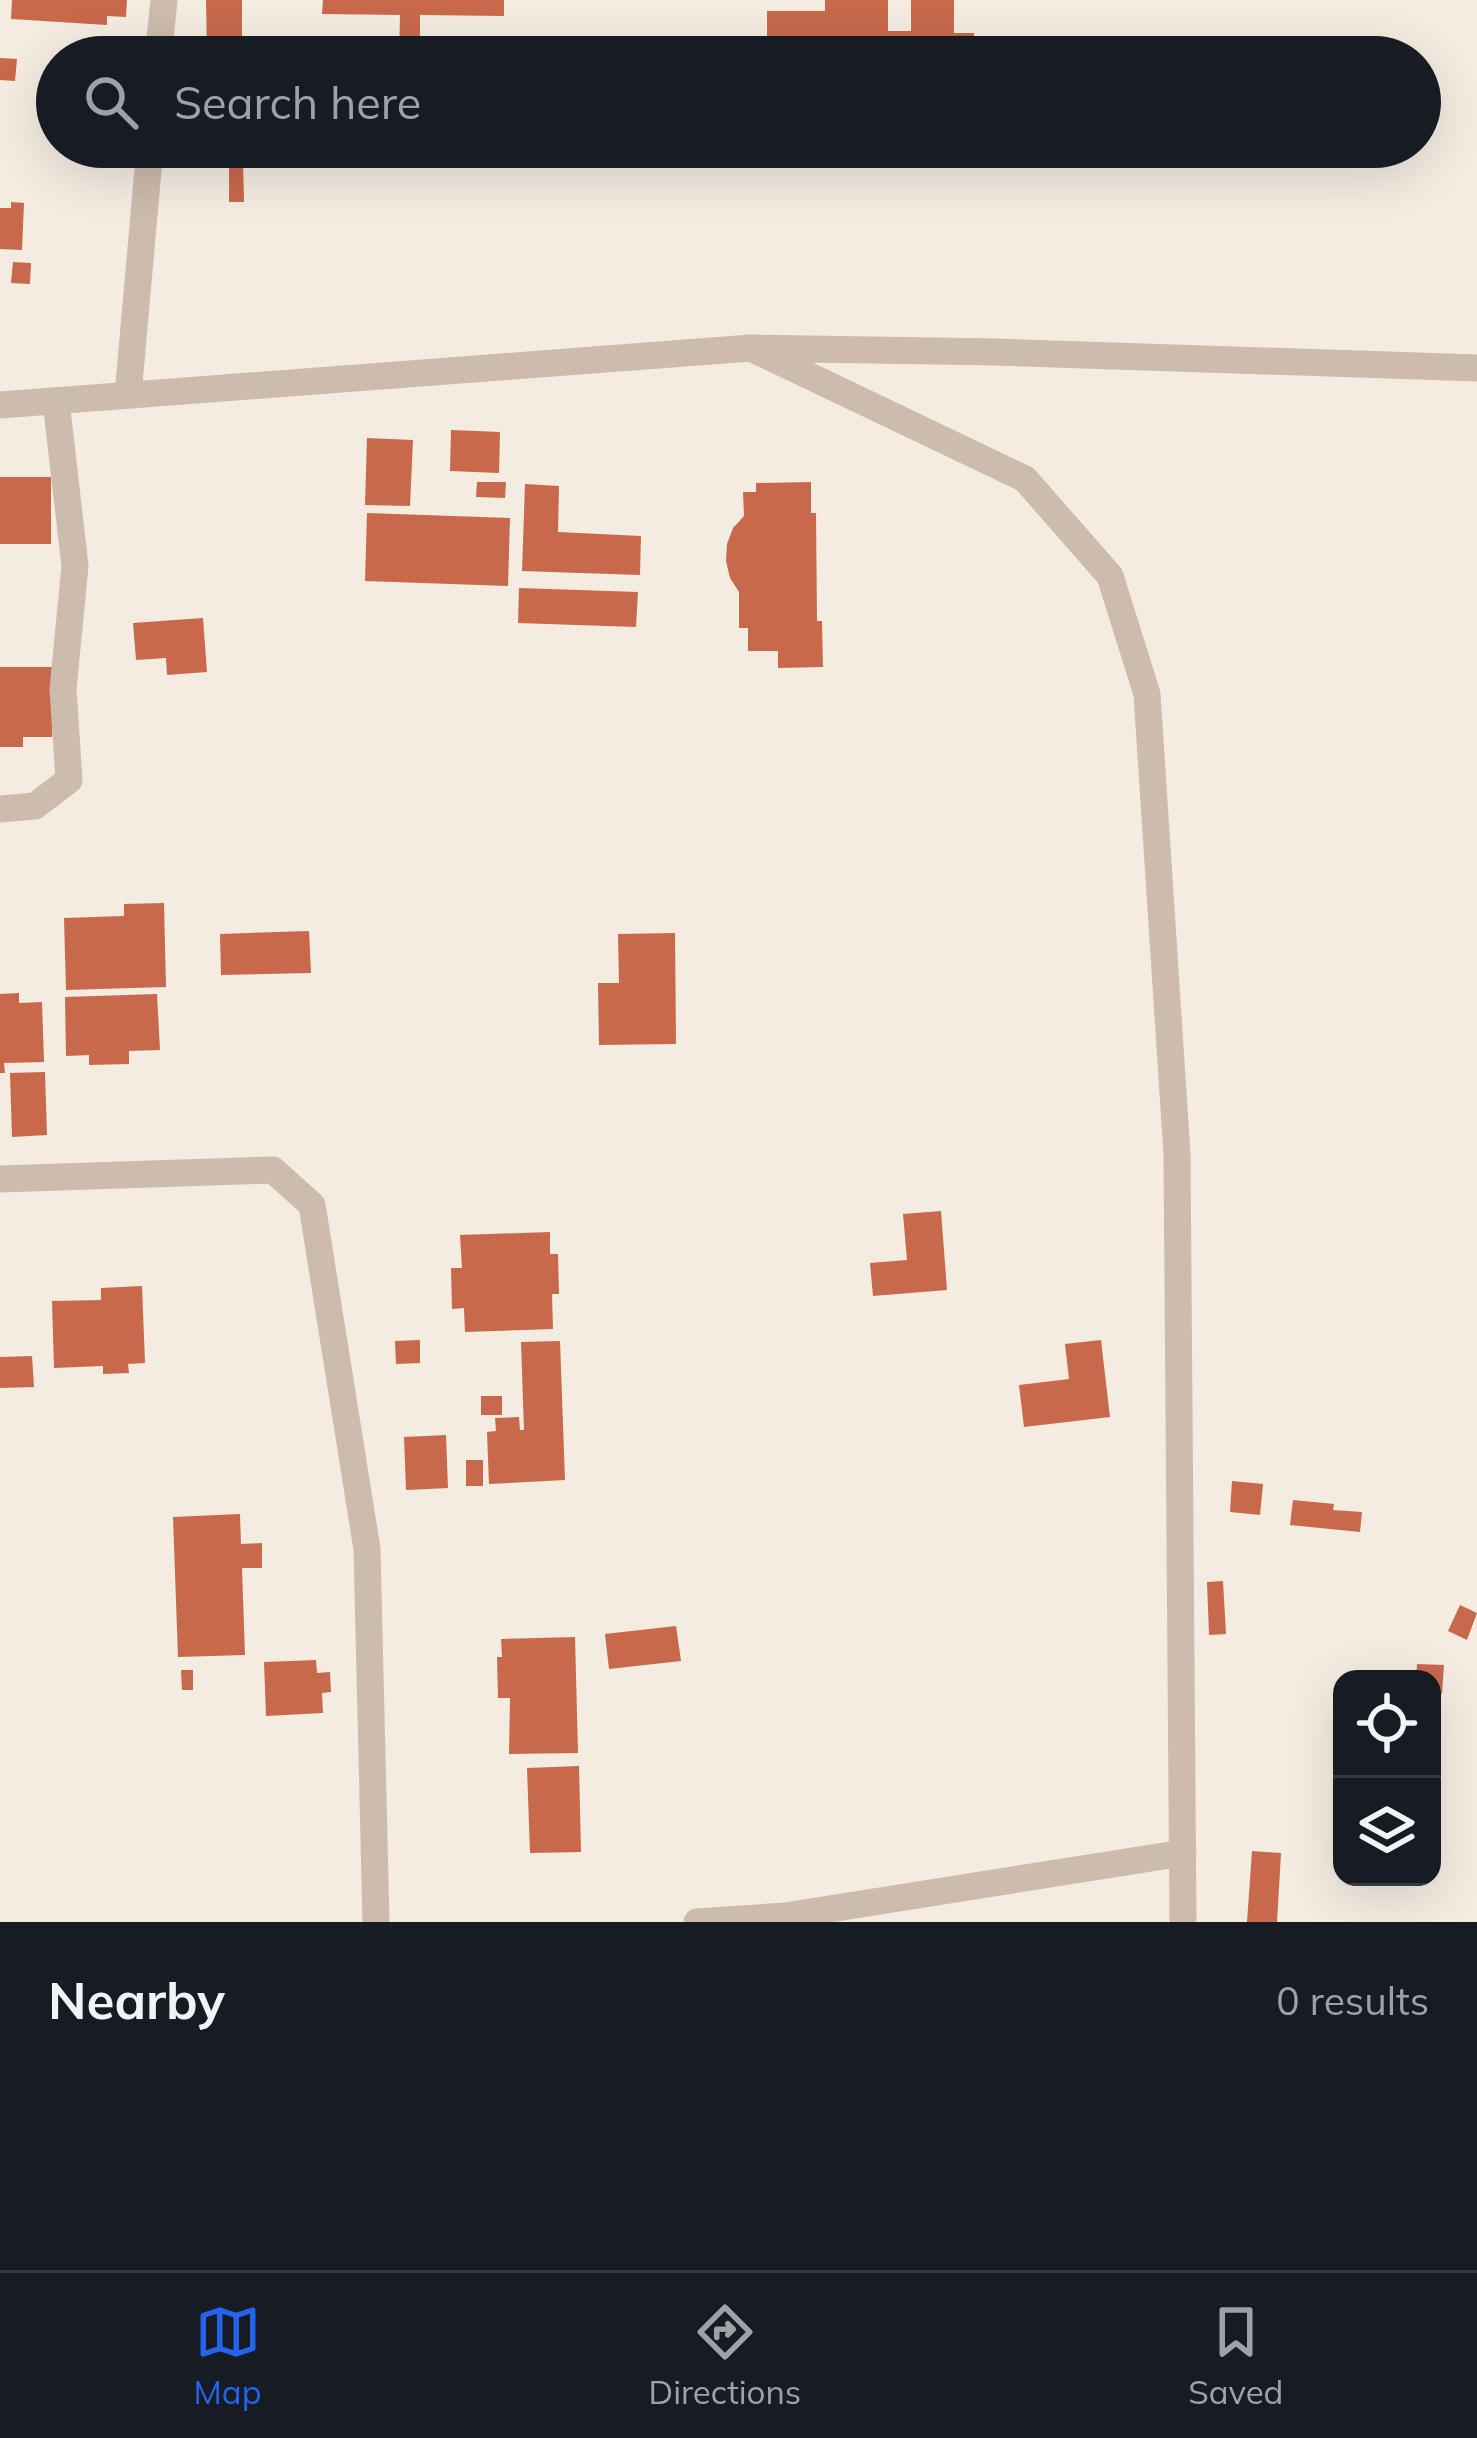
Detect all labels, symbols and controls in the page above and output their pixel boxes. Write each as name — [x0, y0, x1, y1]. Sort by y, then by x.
search box — [36, 36, 1441, 168]
icon: search — [78, 69, 144, 135]
text: Search here — [174, 74, 421, 130]
map controls — [1333, 1670, 1441, 1886]
button: locate — [1333, 1670, 1441, 1778]
button: layers — [1333, 1778, 1441, 1886]
text: Nearby — [48, 1968, 225, 2032]
text: 0 results — [1276, 1976, 1429, 2025]
tab: Map — [194, 2299, 261, 2412]
tab: Directions — [649, 2299, 801, 2412]
tab: Saved — [1188, 2299, 1283, 2412]

